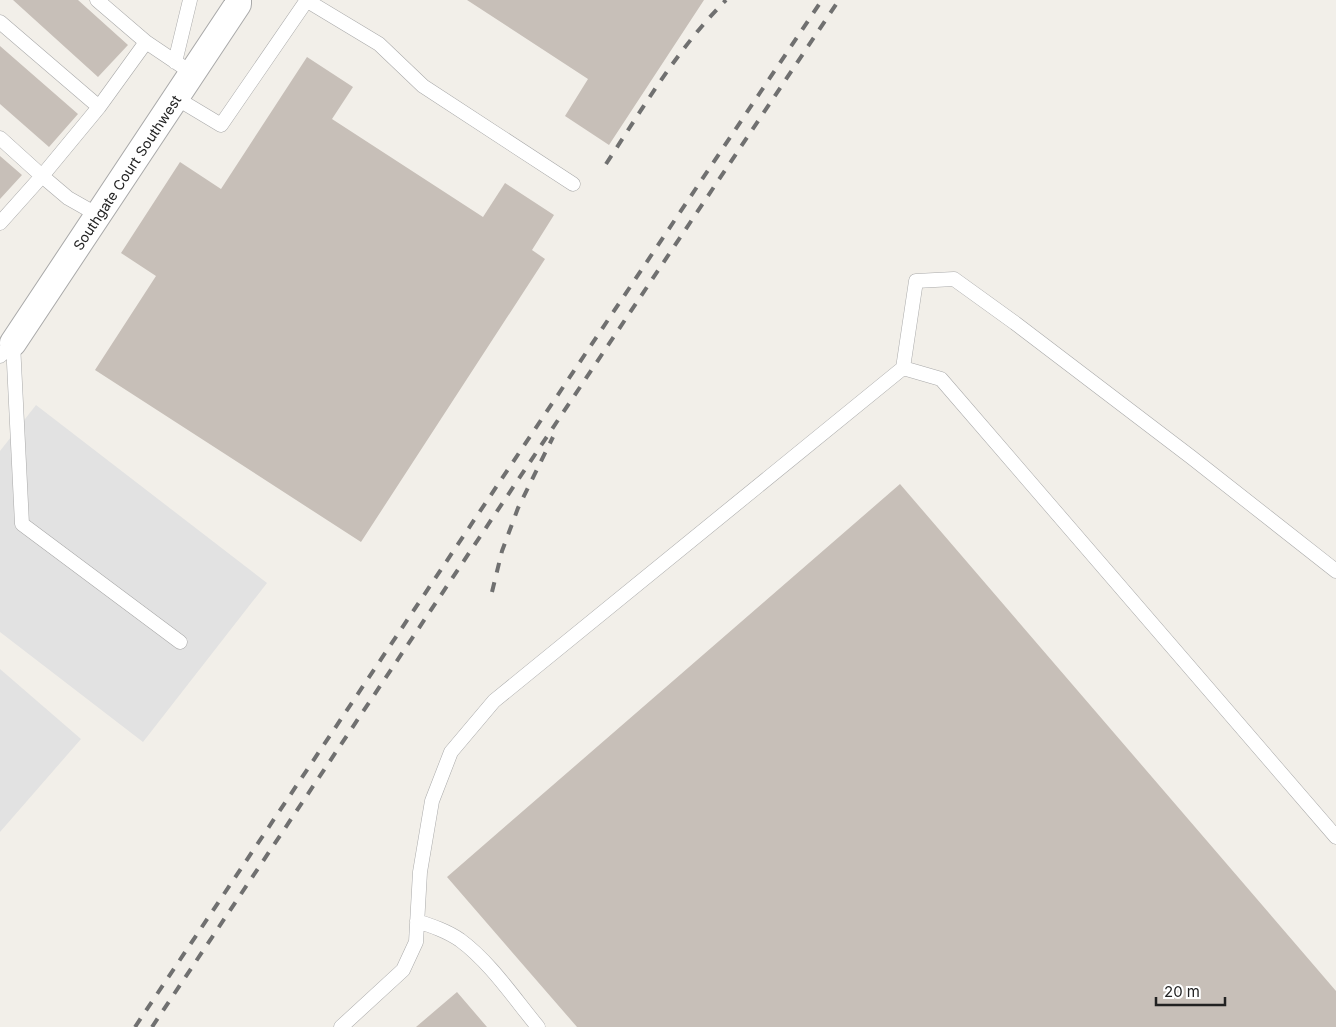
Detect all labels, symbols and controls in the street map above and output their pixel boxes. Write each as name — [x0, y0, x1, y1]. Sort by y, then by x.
street label: Southgate Court Southwest — [69, 91, 184, 253]
scale bar — [1156, 974, 1225, 1006]
text: 20 m — [1164, 982, 1200, 1001]

